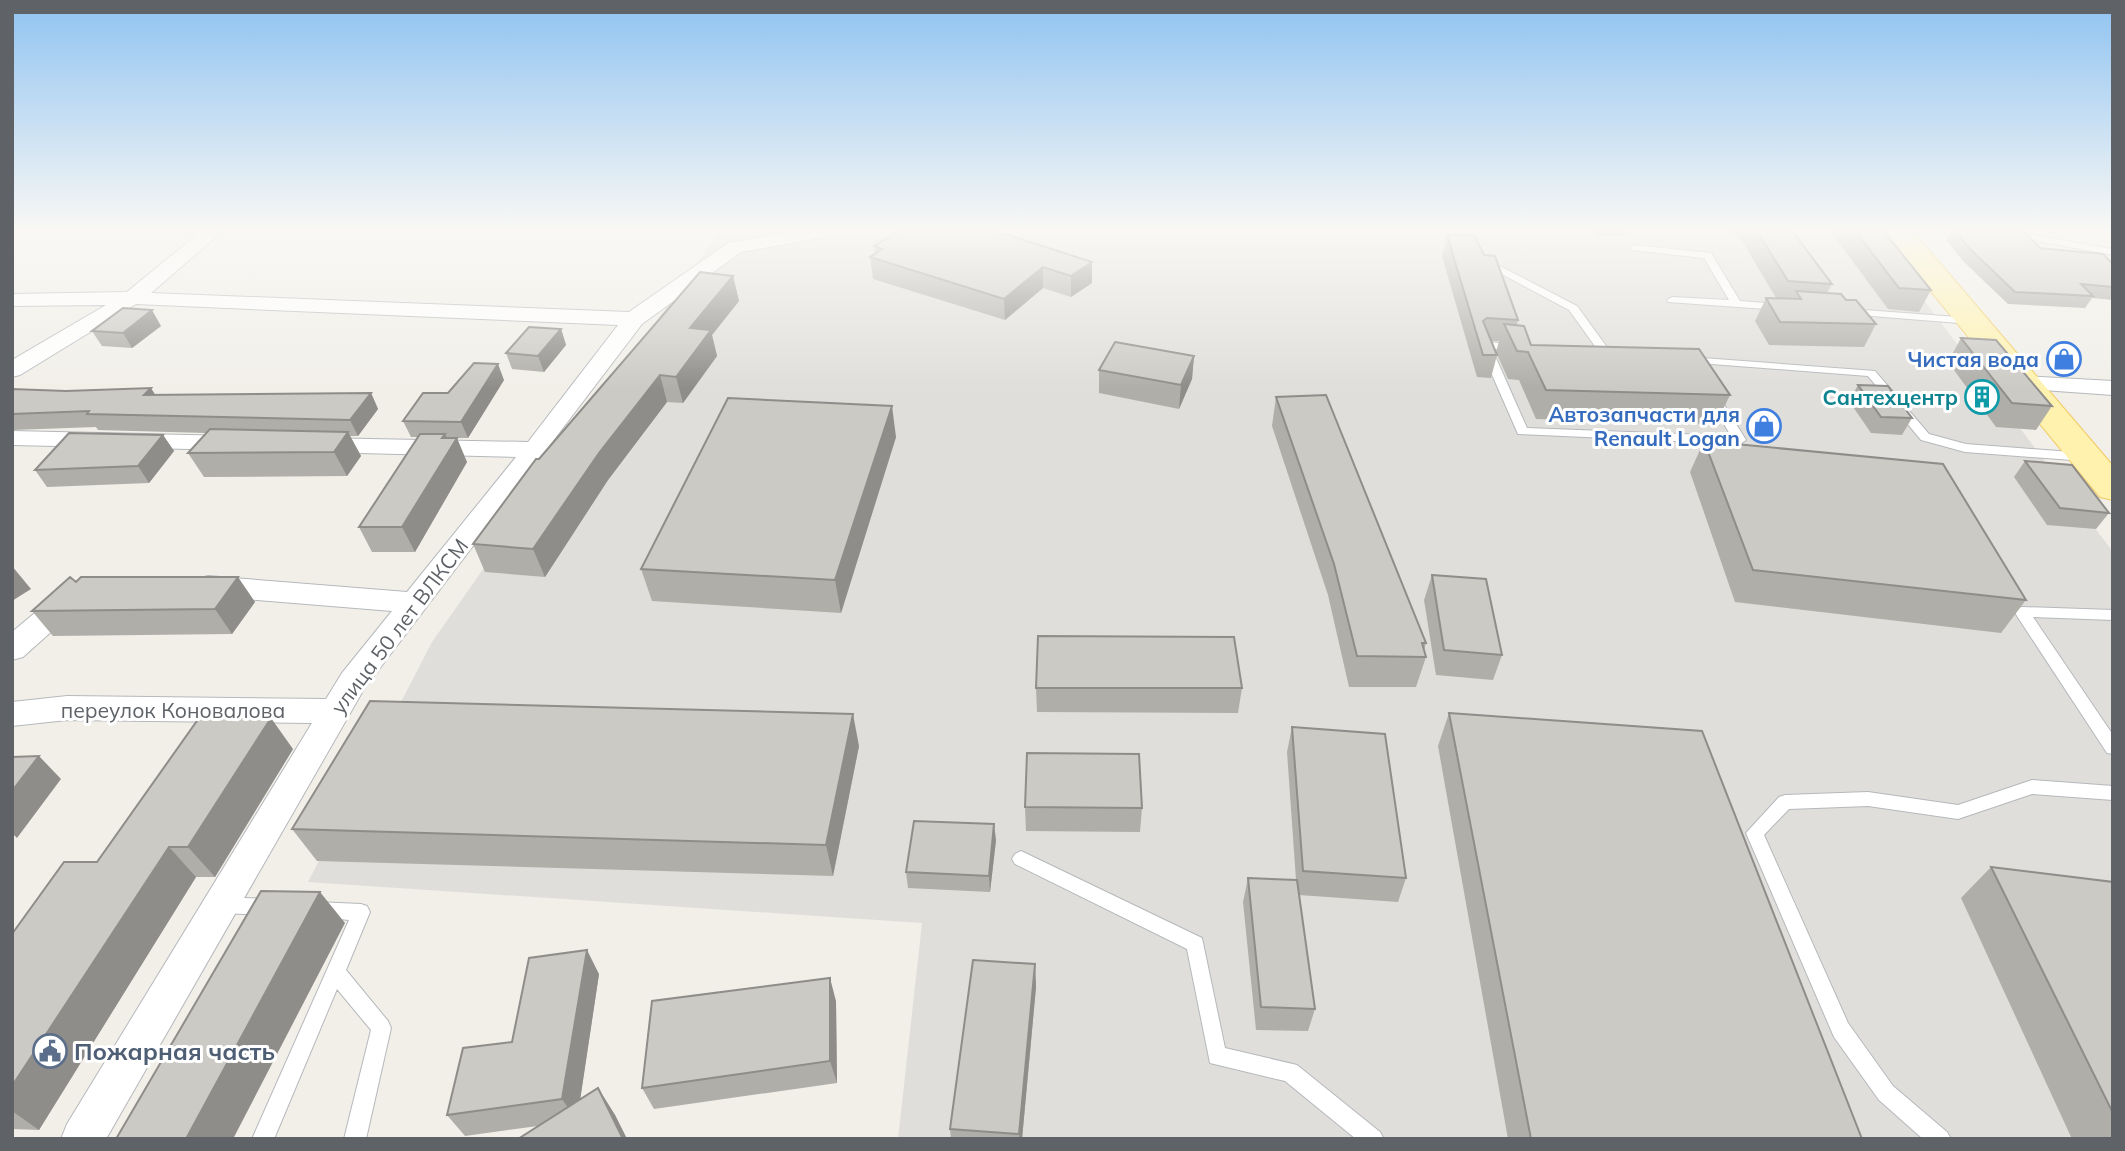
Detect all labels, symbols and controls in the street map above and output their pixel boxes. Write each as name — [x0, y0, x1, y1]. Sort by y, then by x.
shop icon: Чистая вода — [2045, 340, 2083, 378]
place label: Чистая вода — [1908, 346, 2039, 372]
building icon: Сантехцентр — [1963, 378, 2001, 416]
place label: Сантехцентр — [1822, 384, 1958, 410]
place label: Автозапчасти для Renault Logan — [1548, 401, 1740, 451]
shop icon: Автозапчасти для Renault Logan — [1745, 407, 1783, 445]
street label: улица 50 лет ВЛКСМ — [325, 533, 473, 719]
street label: переулок Коновалова — [61, 697, 285, 723]
public building icon: Пожарная часть — [31, 1032, 69, 1070]
place label: Пожарная часть — [74, 1036, 275, 1066]

